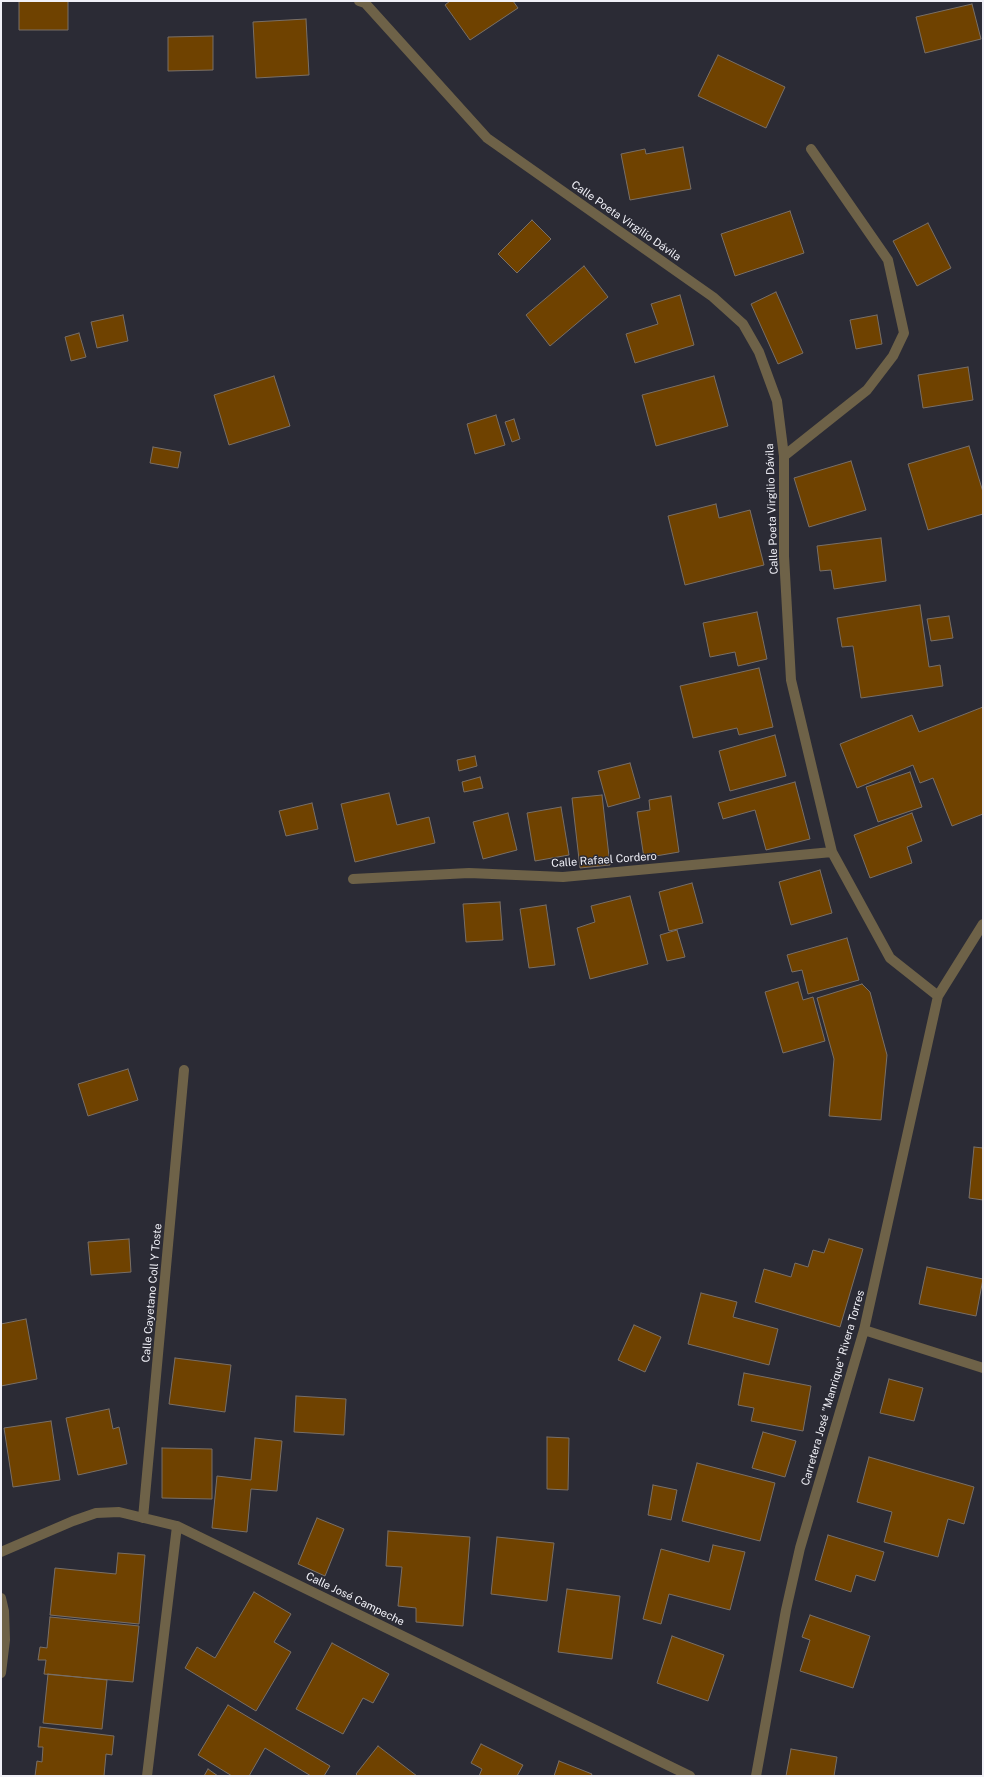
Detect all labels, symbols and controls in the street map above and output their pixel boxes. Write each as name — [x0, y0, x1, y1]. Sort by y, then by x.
street label: Calle Poeta Virgilio Dávila — [569, 178, 683, 264]
street label: Calle Poeta Virgilio Dávila — [763, 443, 781, 575]
street label: Calle Rafael Cordero — [551, 850, 657, 870]
street label: Calle Cayetano Coll Y Toste — [139, 1223, 165, 1363]
street label: Carretera José "Manrique" Rivera Torres — [799, 1289, 867, 1487]
street label: Calle José Campeche — [304, 1569, 406, 1629]

